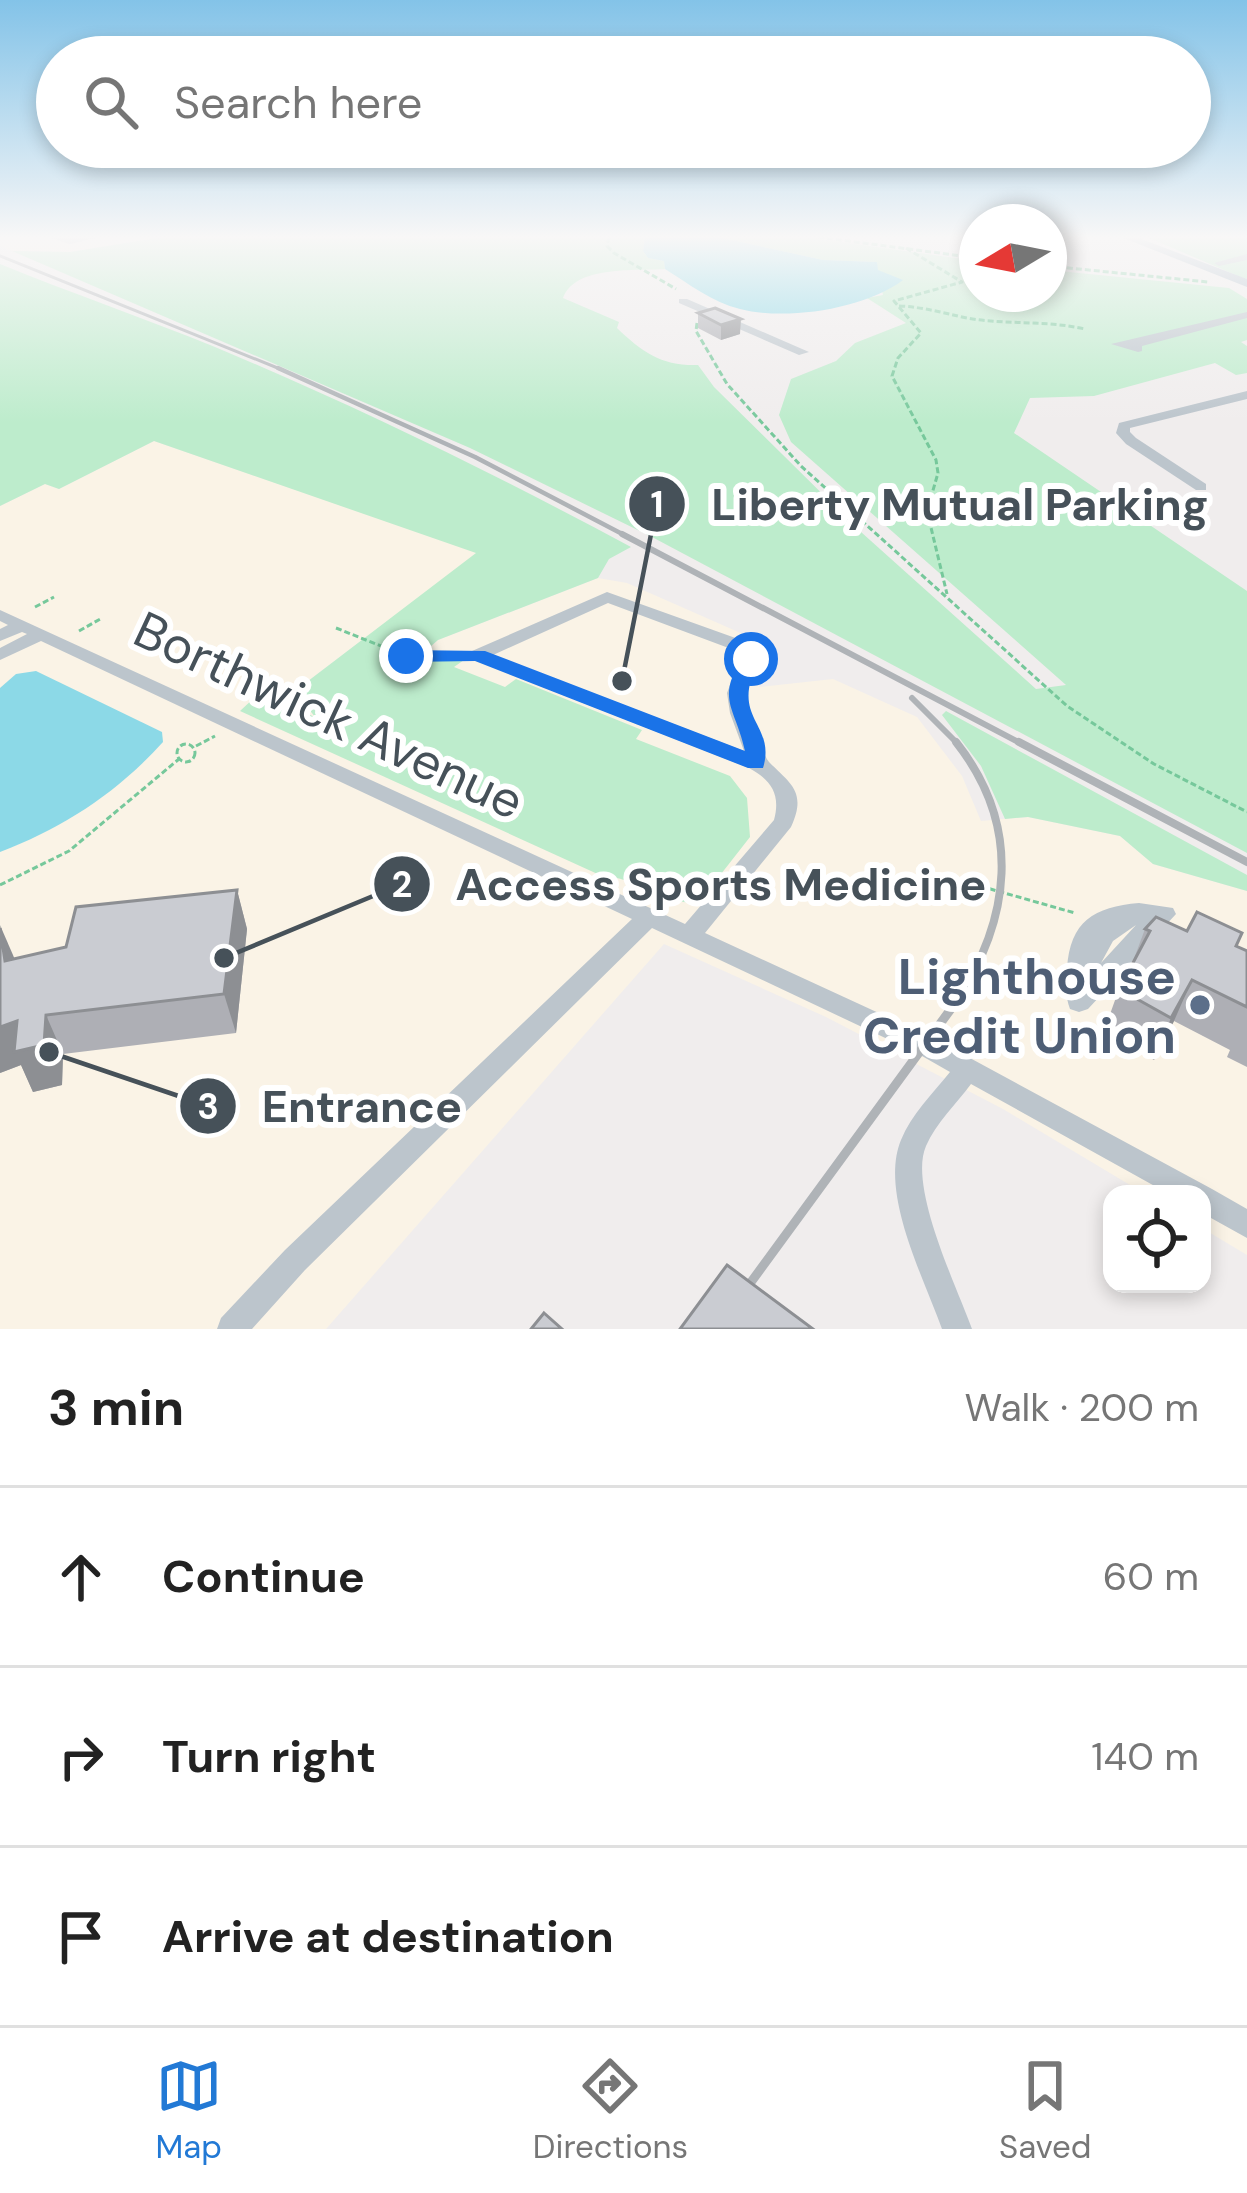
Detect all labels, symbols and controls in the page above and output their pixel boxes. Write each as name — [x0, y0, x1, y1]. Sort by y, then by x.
search box — [36, 36, 1211, 168]
icon: search — [78, 69, 144, 135]
text: Search here — [174, 73, 422, 132]
north arrow — [959, 204, 1067, 312]
callout: Liberty Mutual Parking — [627, 464, 1232, 545]
text: Liberty Mutual Parking — [711, 475, 1209, 534]
text: 1 — [650, 481, 664, 528]
street label: Borthwick Avenue — [123, 596, 534, 835]
route end — [379, 629, 433, 683]
route start — [724, 632, 778, 686]
callout: Access Sports Medicine — [372, 844, 1011, 925]
text: Access Sports Medicine — [456, 855, 986, 914]
text: 2 — [392, 861, 412, 908]
place label: Lighthouse Credit Union — [863, 943, 1176, 1069]
marker: Lighthouse Credit Union — [1187, 992, 1213, 1018]
callout: Entrance — [178, 1066, 486, 1147]
text: Entrance — [262, 1077, 462, 1136]
text: 3 — [197, 1083, 219, 1130]
map controls — [1103, 1185, 1211, 1293]
button: locate — [1103, 1185, 1211, 1293]
text: 3 min — [48, 1374, 184, 1441]
text: Walk · 200 m — [965, 1382, 1199, 1433]
icon: ahead — [48, 1544, 114, 1610]
text: Continue — [162, 1547, 365, 1606]
text: 60 m — [1103, 1551, 1199, 1602]
icon: right — [48, 1724, 114, 1790]
text: Turn right — [162, 1727, 376, 1786]
text: 140 m — [1091, 1731, 1199, 1782]
icon: arrive — [48, 1904, 114, 1970]
text: Arrive at destination — [162, 1907, 614, 1966]
tab: Map — [155, 2053, 222, 2168]
tab: Directions — [533, 2053, 688, 2168]
tab: Saved — [999, 2053, 1092, 2168]

